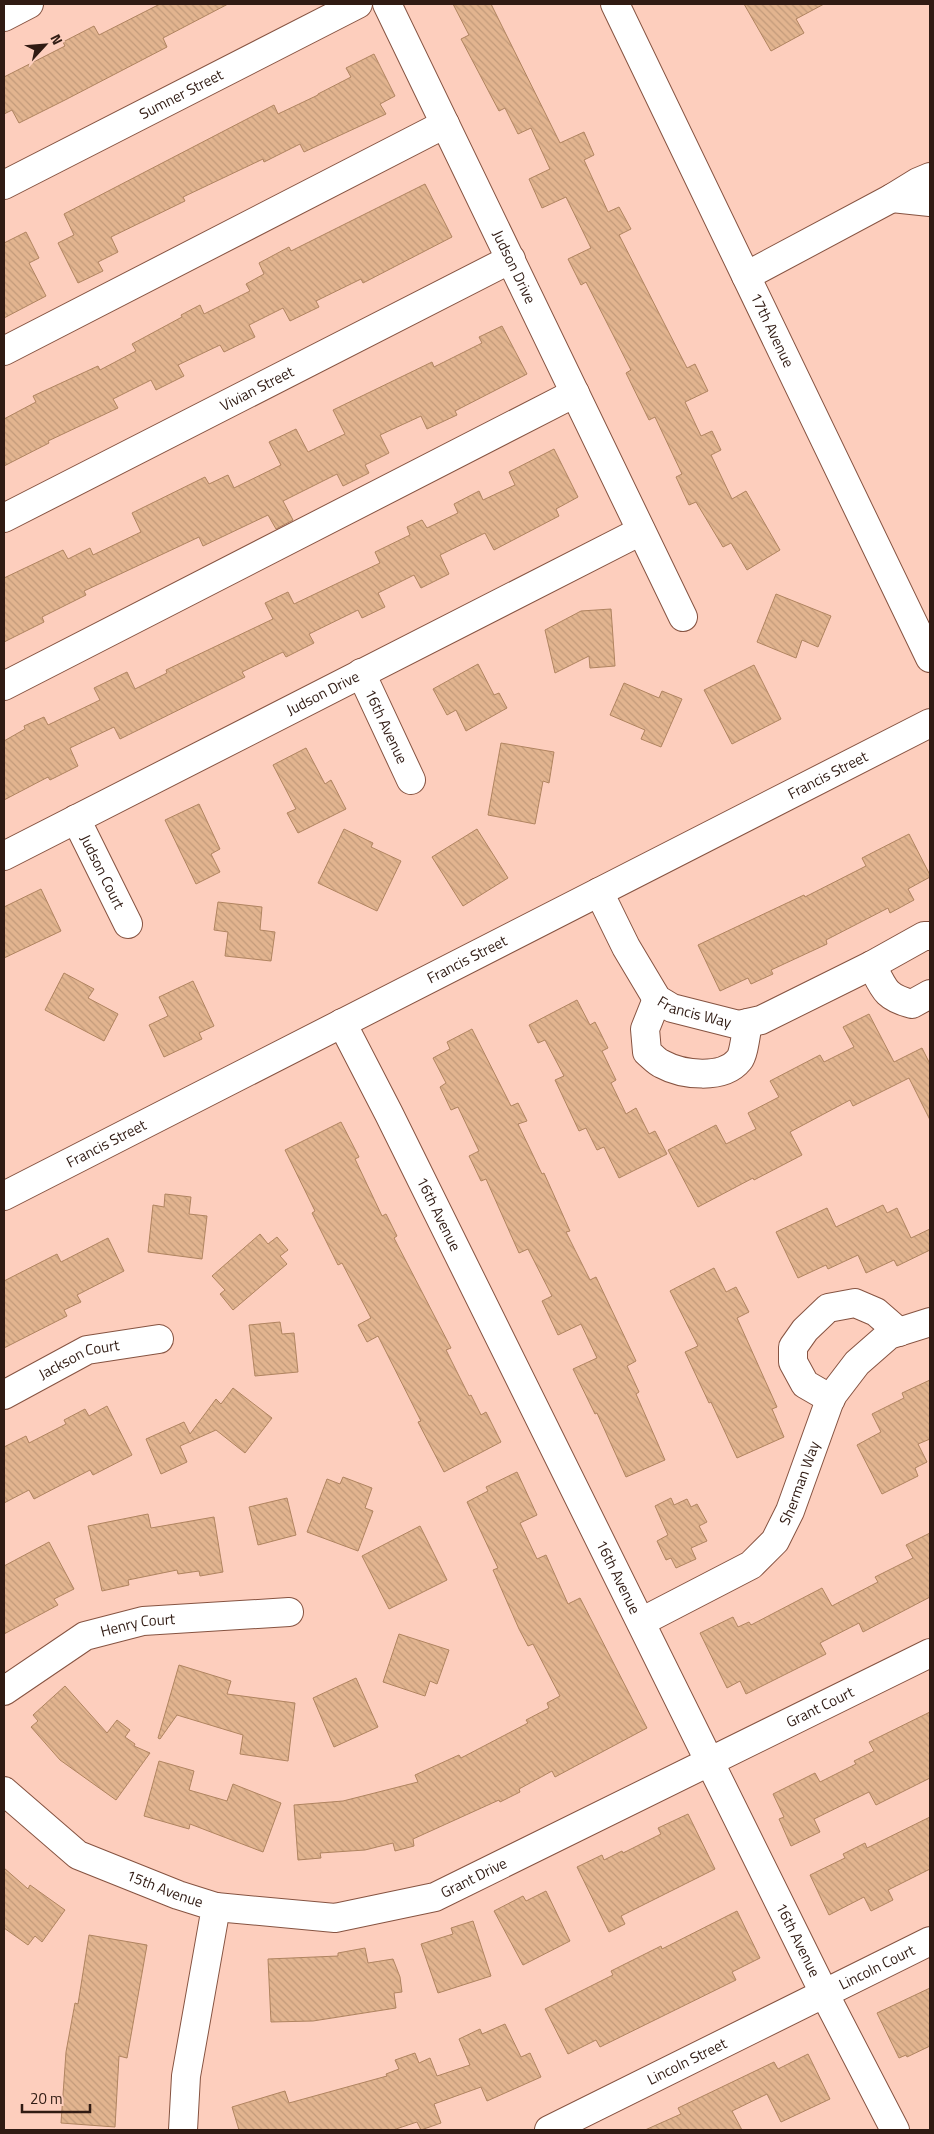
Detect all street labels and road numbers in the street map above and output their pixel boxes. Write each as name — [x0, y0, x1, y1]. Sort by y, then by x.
street label: Sumner Street — [135, 63, 228, 125]
street label: Judson Drive — [487, 226, 542, 307]
street label: 17th Avenue — [745, 289, 800, 371]
street label: Vivian Street — [216, 360, 298, 417]
street label: Judson Drive — [282, 665, 363, 721]
street label: 16th Avenue — [359, 685, 414, 768]
street label: Francis Street — [783, 744, 872, 805]
street label: Judson Court — [74, 830, 131, 914]
street label: Francis Street — [423, 929, 512, 989]
street label: Francis Way — [653, 990, 734, 1034]
street label: Francis Street — [62, 1113, 151, 1173]
street label: 16th Avenue — [411, 1173, 467, 1255]
street label: Jackson Court — [34, 1333, 122, 1385]
street label: Sherman Way — [773, 1438, 825, 1529]
street label: 16th Avenue — [590, 1536, 647, 1618]
street label: Henry Court — [98, 1607, 176, 1643]
street label: Grant Court — [782, 1680, 858, 1733]
street label: Grant Drive — [437, 1851, 511, 1904]
street label: 15th Avenue — [123, 1864, 206, 1913]
street label: 16th Avenue — [770, 1899, 826, 1981]
street label: Lincoln Court — [835, 1938, 919, 1995]
street label: Lincoln Street — [643, 2031, 731, 2091]

